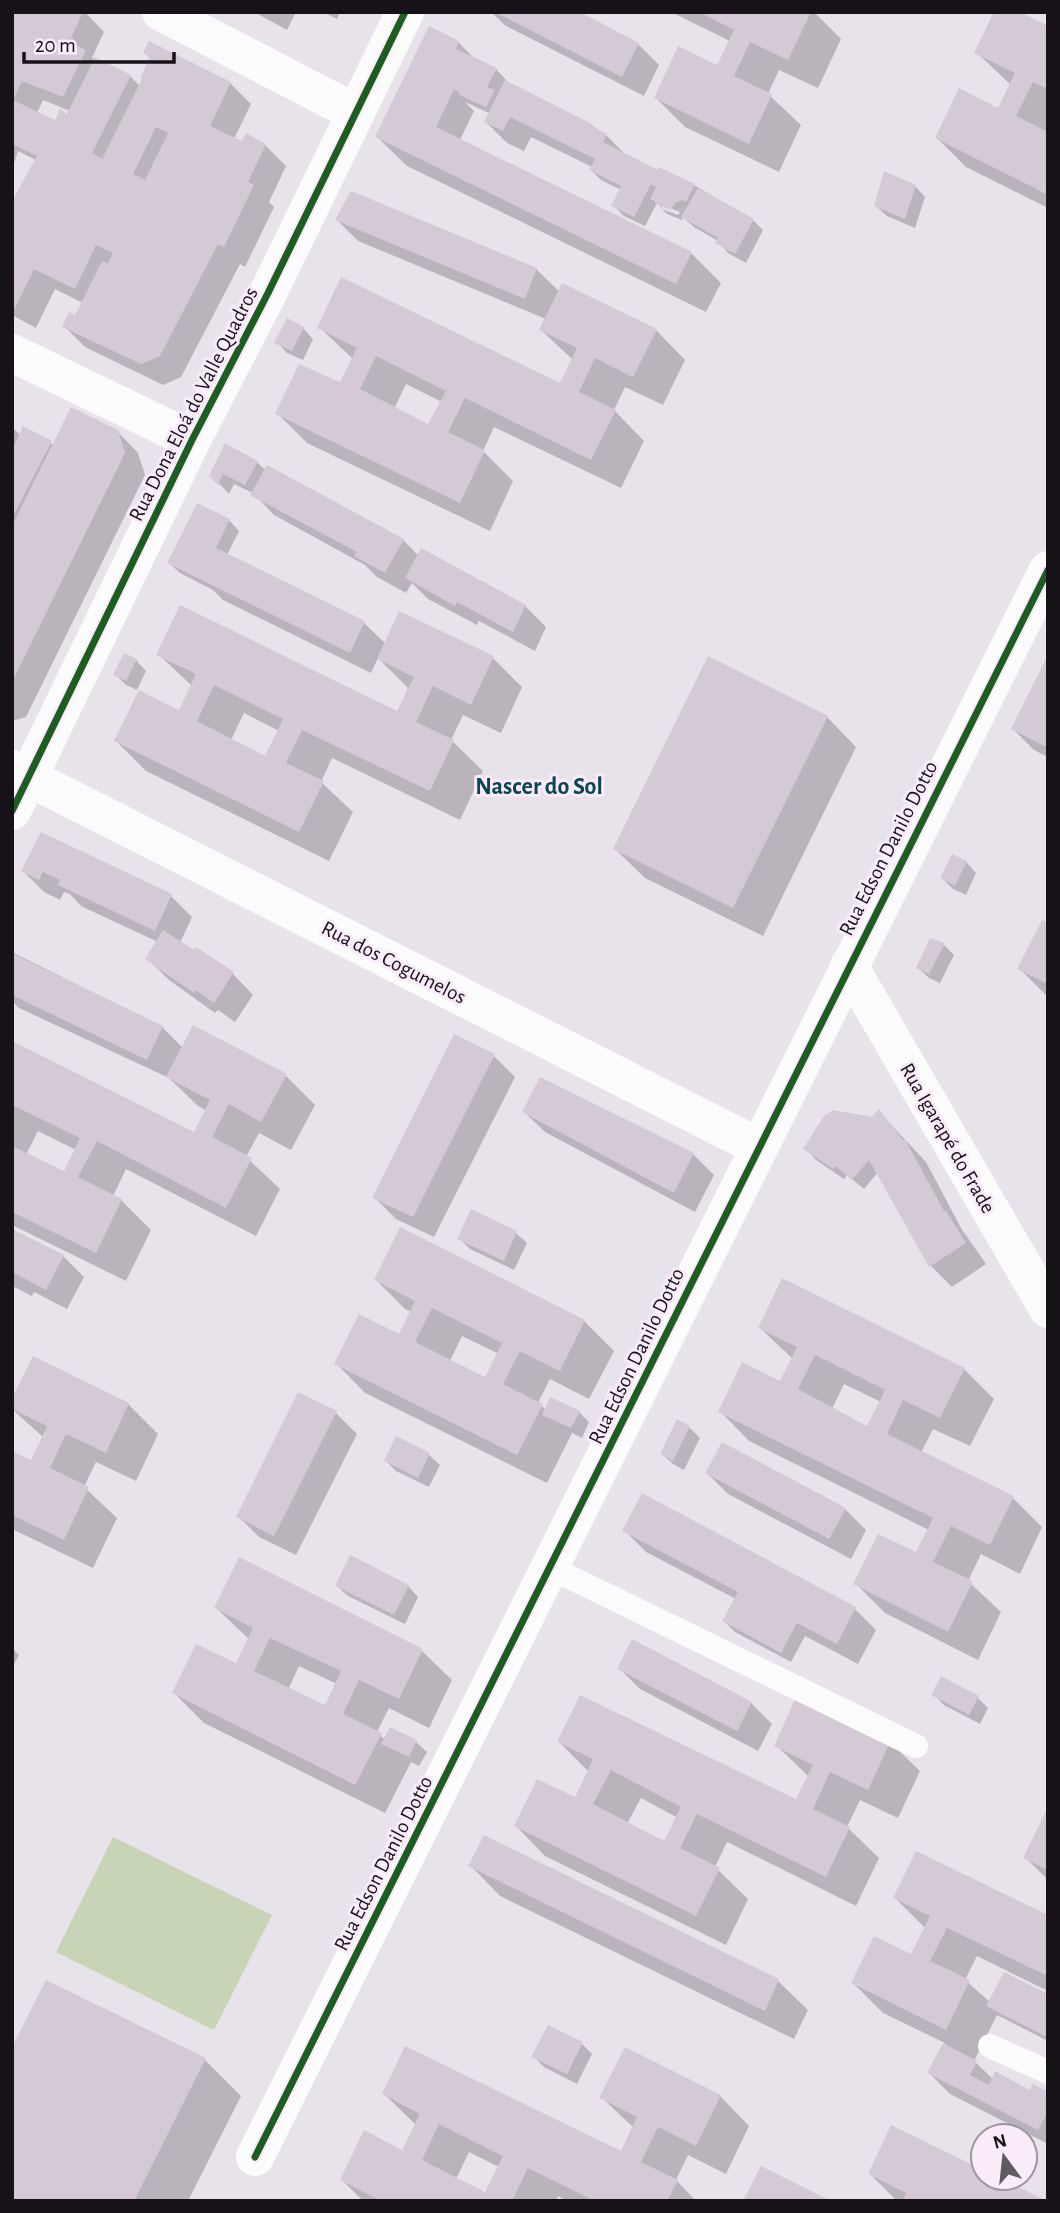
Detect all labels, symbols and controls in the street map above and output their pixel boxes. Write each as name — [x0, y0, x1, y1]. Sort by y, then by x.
scale bar — [24, 21, 175, 65]
text: 20 m — [35, 35, 76, 56]
street label: Rua Dona Eloá do Valle Quadros — [125, 284, 262, 525]
street label: Rua Edson Danilo Dotto — [835, 757, 942, 939]
district label: Nascer do Sol — [475, 775, 603, 799]
street label: Rua dos Cogumelos — [318, 917, 469, 1008]
street label: Rua Igarapé do Frade — [896, 1060, 999, 1217]
street label: Rua Edson Danilo Dotto — [585, 1265, 688, 1448]
street label: Rua Edson Danilo Dotto — [330, 1772, 437, 1954]
north arrow — [969, 2122, 1039, 2192]
text: N — [991, 2131, 1009, 2153]

